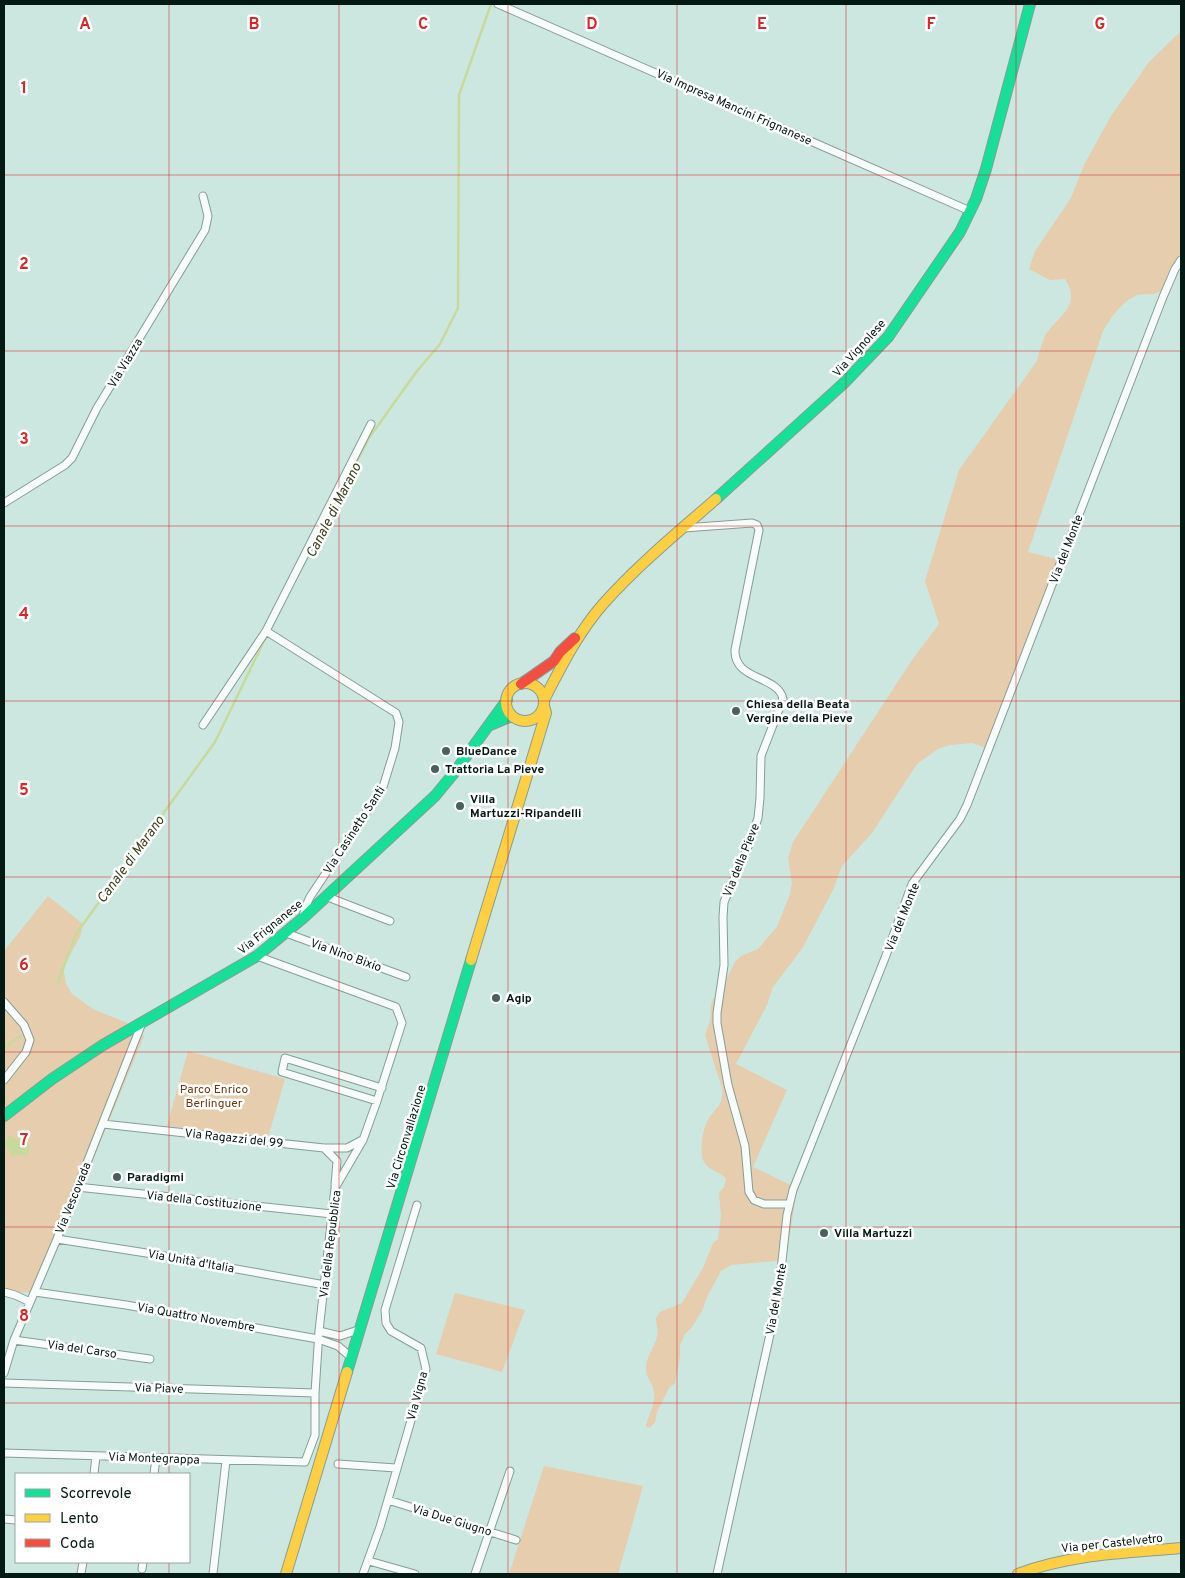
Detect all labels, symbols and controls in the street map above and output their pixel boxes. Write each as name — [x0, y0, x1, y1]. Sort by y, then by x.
text: A — [79, 15, 91, 35]
text: B — [248, 15, 260, 35]
text: C — [418, 15, 428, 35]
text: D — [586, 15, 598, 35]
text: E — [757, 15, 767, 35]
text: F — [926, 15, 936, 35]
text: G — [1095, 15, 1105, 35]
street label: Via Impresa Mancini Frignanese — [653, 66, 814, 150]
text: 1 — [21, 79, 27, 99]
text: 2 — [19, 255, 29, 275]
street label: Via Vignolese — [830, 316, 890, 381]
street label: Via Viazza — [105, 336, 147, 391]
text: 3 — [19, 430, 29, 450]
water label: Canale di Marano — [303, 460, 366, 561]
street label: Via del Monte — [1046, 512, 1087, 586]
text: 4 — [19, 605, 29, 625]
place label: Chiesa della Beata Vergine della Pieve — [746, 697, 853, 727]
marker: Chiesa della Beata Vergine della Pieve — [730, 705, 742, 717]
place label: BlueDance — [456, 744, 517, 760]
marker: BlueDance — [440, 745, 452, 757]
place label: Trattoria La Pieve — [445, 762, 544, 778]
marker: Trattoria La Pieve — [429, 763, 441, 775]
text: 5 — [19, 781, 29, 801]
street label: Via Casinetto Santi — [320, 783, 389, 878]
place label: Villa Martuzzi-Ripandelli — [470, 792, 581, 822]
marker: Villa Martuzzi-Ripandelli — [454, 800, 466, 812]
water label: Canale di Marano — [94, 812, 169, 907]
street label: Via della Pieve — [720, 821, 764, 900]
street label: Via del Monte — [882, 881, 924, 954]
street label: Via Frignanese — [235, 897, 306, 959]
street label: Via Nino Bixio — [308, 936, 384, 976]
text: 6 — [19, 956, 29, 976]
place label: Agip — [506, 991, 532, 1007]
marker: Agip — [490, 992, 502, 1004]
park label: Parco Enrico Berlinguer — [180, 1082, 248, 1112]
street label: Via Circonvallazione — [383, 1083, 430, 1192]
street label: Via Ragazzi del 99 — [184, 1126, 284, 1152]
text: 7 — [20, 1131, 28, 1151]
street label: Via Vescovada — [52, 1160, 96, 1237]
place label: Paradigmi — [127, 1170, 184, 1186]
marker: Paradigmi — [111, 1171, 123, 1183]
street label: Via della Costituzione — [145, 1188, 262, 1216]
street label: Via della Repubblica — [316, 1189, 346, 1299]
place label: Villa Martuzzi — [834, 1226, 912, 1242]
marker: Villa Martuzzi — [818, 1227, 830, 1239]
street label: Via Unità d'Italia — [146, 1247, 235, 1277]
street label: Via del Monte — [763, 1262, 791, 1336]
street label: Via Quattro Novembre — [136, 1300, 256, 1336]
text: 8 — [19, 1307, 29, 1327]
street label: Via del Carso — [46, 1337, 118, 1363]
street label: Via Vigna — [404, 1370, 432, 1423]
street label: Via Piave — [134, 1380, 184, 1398]
street label: Via Montegrappa — [108, 1449, 200, 1469]
legend — [15, 1473, 190, 1563]
text: Scorrevole — [60, 1485, 132, 1504]
street label: Via Due Giugno — [410, 1501, 494, 1541]
text: Lento — [60, 1510, 99, 1529]
street label: Via per Castelvetro — [1060, 1531, 1164, 1557]
text: Coda — [60, 1535, 95, 1554]

